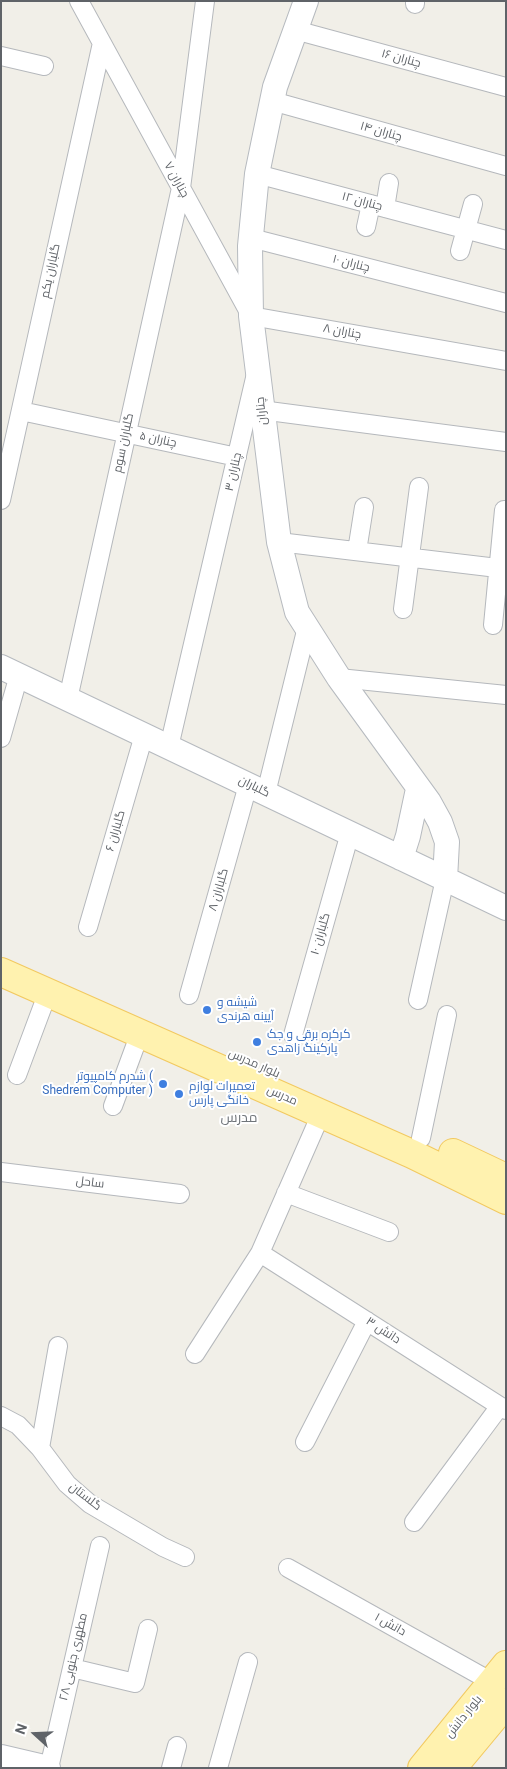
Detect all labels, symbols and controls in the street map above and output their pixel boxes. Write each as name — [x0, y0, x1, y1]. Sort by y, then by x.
street label: چناران ۱۶ — [380, 47, 422, 71]
street label: چناران ۱۴ — [358, 119, 404, 145]
street label: چناران ۷ — [160, 160, 192, 200]
street label: چناران ۱۲ — [340, 190, 384, 214]
street label: گلباران یکم — [38, 243, 64, 299]
street label: چناران ۱۰ — [331, 252, 371, 276]
street label: چناران ۸ — [322, 322, 362, 342]
street label: چناران — [253, 396, 271, 426]
street label: گلباران سوم — [111, 412, 137, 474]
street label: ۵ چناران — [138, 429, 178, 451]
street label: چناران ۳ — [223, 451, 245, 493]
street label: گلباران — [236, 773, 272, 801]
street label: گلباران ۶ — [103, 809, 129, 853]
street label: گلباران ۸ — [206, 867, 232, 913]
street label: گلباران ۱۰ — [308, 911, 334, 957]
place label: شیشه و آیینه هرندی — [217, 996, 274, 1024]
marker: شیشه و آیینه هرندی — [201, 1004, 213, 1016]
place label: کرکره برقی و جک پارکینگ زاهدی — [267, 1028, 350, 1056]
marker: کرکره برقی و جک پارکینگ زاهدی — [251, 1036, 263, 1048]
street label: بلوار مدرس — [226, 1046, 282, 1082]
place label: شدرم کامپیوتر ( Shedrem Computer ) — [42, 1070, 153, 1098]
marker: شدرم کامپیوتر ( Shedrem Computer ) — [157, 1078, 169, 1090]
place label: تعمیرات لوازم خانگی پارس — [189, 1080, 255, 1108]
street label: مدرس — [265, 1083, 299, 1109]
marker: تعمیرات لوازم خانگی پارس — [173, 1088, 185, 1100]
district label: مدرس — [220, 1110, 258, 1126]
street label: ساحل — [75, 1174, 105, 1192]
street label: دانش ۳ — [363, 1315, 403, 1347]
street label: گلستان — [66, 1480, 104, 1514]
street label: دانش ۱ — [372, 1610, 408, 1640]
street label: ۲۸ مطهری جنوبی — [57, 1612, 91, 1702]
street label: بلوار دانش — [443, 1693, 485, 1741]
north arrow — [10, 1709, 60, 1759]
text: N — [12, 1721, 30, 1736]

